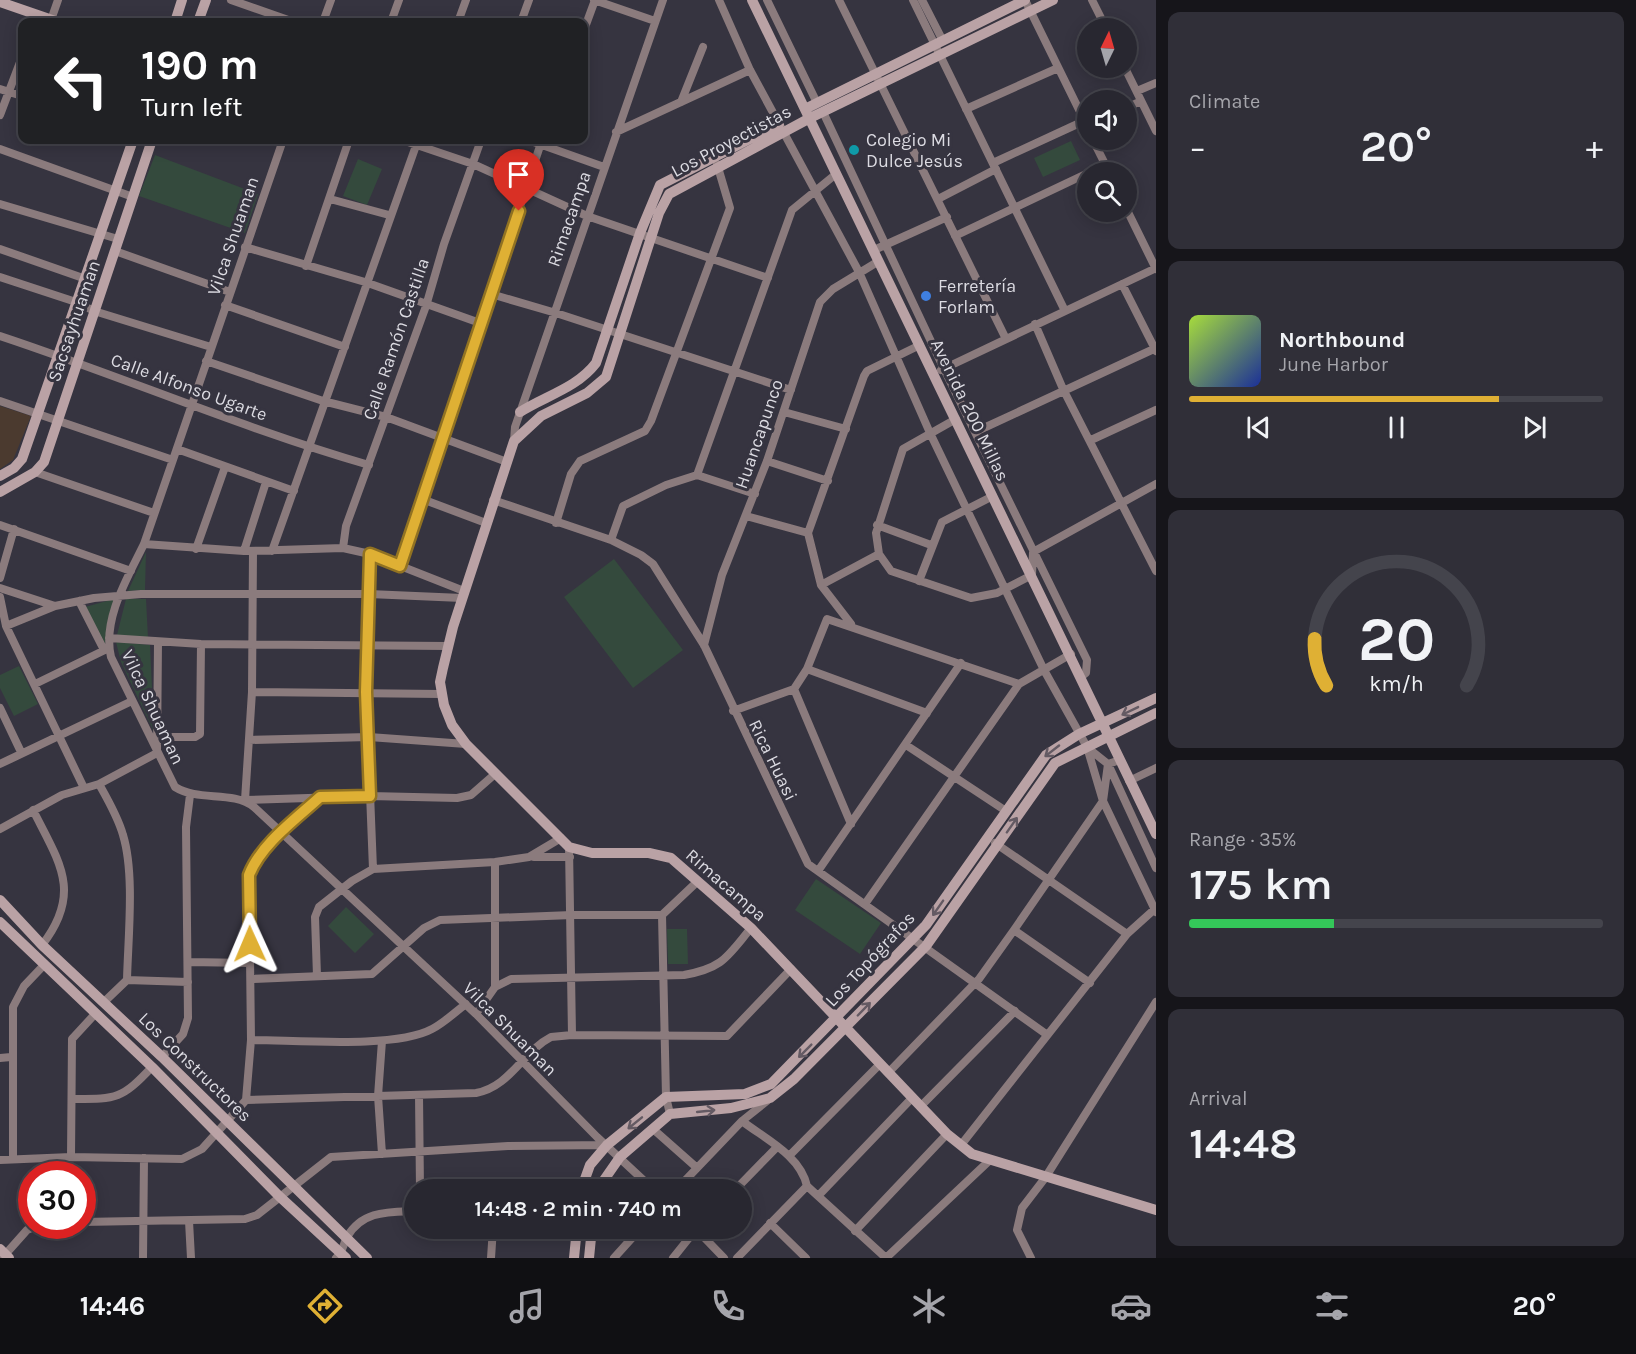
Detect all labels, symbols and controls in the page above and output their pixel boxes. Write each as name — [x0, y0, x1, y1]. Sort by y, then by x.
north arrow — [1077, 18, 1137, 78]
map controls — [1077, 18, 1137, 222]
text: 190 m — [141, 40, 259, 90]
icon: left — [42, 42, 120, 120]
button: sound — [1077, 90, 1137, 150]
text: Climate — [1189, 90, 1260, 113]
text: Turn left — [141, 91, 242, 123]
street label: Los Proyectistas — [667, 100, 795, 182]
text: 20° — [1360, 120, 1432, 172]
text: − — [1189, 128, 1206, 166]
text: + — [1586, 128, 1603, 166]
place label: Colegio Mi Dulce Jesús — [866, 129, 963, 172]
marker: Colegio Mi Dulce Jesús — [847, 143, 861, 157]
pin — [493, 149, 544, 211]
icon: arrive — [502, 158, 535, 191]
button: search — [1077, 162, 1137, 222]
street label: Rimacampa — [542, 168, 596, 270]
street label: Vilca Shuaman — [202, 174, 264, 298]
street label: Calle Ramón Castilla — [358, 255, 434, 423]
street label: Sacsayhuaman — [43, 257, 105, 385]
place label: Ferretería Forlam — [938, 275, 1016, 318]
marker: Ferretería Forlam — [919, 289, 933, 303]
text: Northbound — [1279, 327, 1405, 353]
street label: Avenida 200 Millas — [926, 335, 1014, 485]
street label: Calle Alfonso Ugarte — [108, 348, 270, 426]
text: June Harbor — [1279, 353, 1388, 376]
street label: Huancapunco — [730, 376, 788, 492]
icon: previous — [1242, 411, 1275, 444]
icon: pause — [1380, 411, 1413, 444]
icon: next — [1518, 411, 1551, 444]
text: 20 — [1357, 603, 1435, 676]
street label: Vilca Shuaman — [117, 646, 189, 768]
text: km/h — [1369, 671, 1423, 696]
one-way arrow — [1121, 705, 1139, 717]
street label: Rica Huasi — [744, 716, 802, 804]
one-way arrow — [1044, 744, 1060, 757]
one-way arrow — [1006, 817, 1018, 833]
text: Range · 35% — [1189, 828, 1297, 851]
street label: Rimacampa — [681, 844, 771, 926]
text: 175 km — [1189, 858, 1333, 910]
one-way arrow — [932, 900, 944, 916]
street label: Los Topógrafos — [820, 907, 920, 1011]
position arrow — [218, 912, 282, 976]
street label: Vilca Shuaman — [458, 977, 562, 1081]
one-way arrow — [857, 1002, 871, 1017]
street label: Los Constructores — [134, 1008, 256, 1126]
one-way arrow — [798, 1043, 812, 1058]
text: Arrival — [1189, 1087, 1248, 1110]
one-way arrow — [696, 1105, 715, 1116]
one-way arrow — [627, 1116, 643, 1129]
text: 14:48 — [1189, 1117, 1298, 1169]
speed limit sign: 30 — [18, 1161, 96, 1239]
text: 14:48 · 2 min · 740 m — [474, 1196, 682, 1222]
icon: directions — [304, 1285, 346, 1327]
icon: music — [506, 1285, 548, 1327]
icon: phone — [707, 1285, 749, 1327]
icon: climate — [908, 1285, 950, 1327]
icon: car — [1110, 1285, 1152, 1327]
icon: filters — [1311, 1285, 1353, 1327]
text: 14:46 — [80, 1290, 145, 1322]
text: 20° — [1512, 1290, 1556, 1322]

